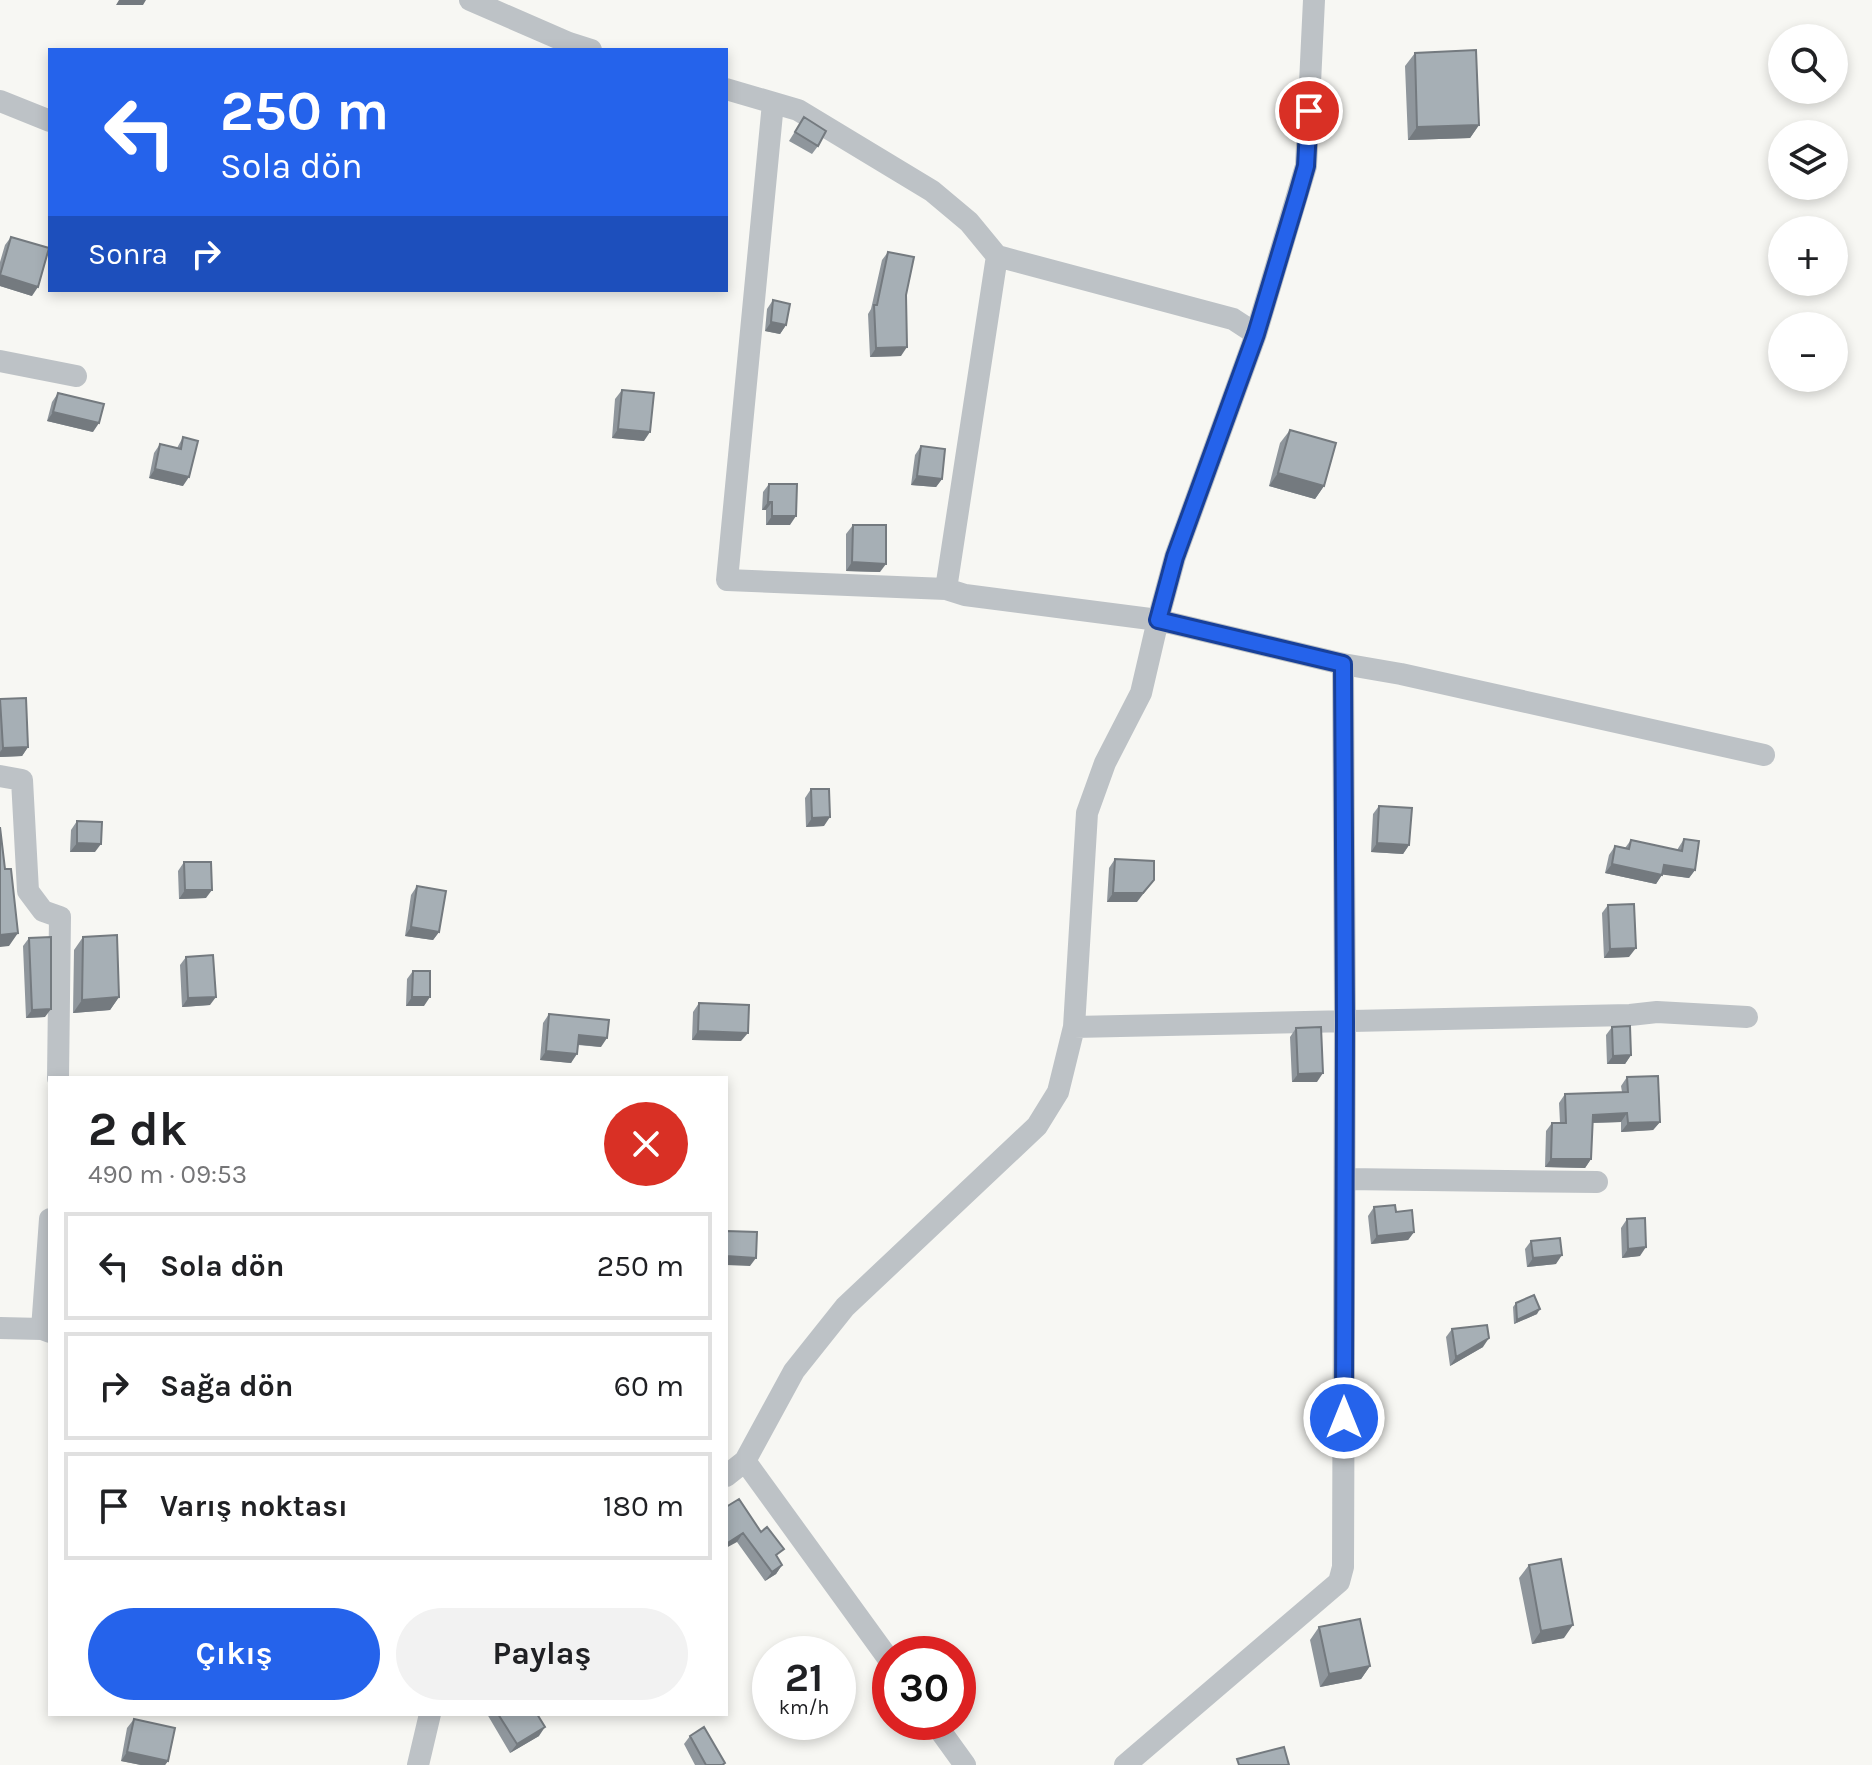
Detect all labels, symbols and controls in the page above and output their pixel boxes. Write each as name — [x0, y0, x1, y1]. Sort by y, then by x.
map controls — [1768, 24, 1848, 392]
button: search — [1768, 24, 1848, 104]
pin — [1275, 77, 1343, 145]
text: 250 m — [220, 78, 389, 143]
icon: left — [88, 80, 192, 184]
icon: arrive — [1287, 89, 1331, 133]
button: layers — [1768, 120, 1848, 200]
text: Sola dön — [220, 145, 363, 187]
button: + — [1768, 216, 1848, 296]
icon: right — [184, 232, 228, 276]
text: Sonra — [88, 236, 168, 272]
button: − — [1768, 312, 1848, 392]
text: 2 dk — [88, 1101, 187, 1157]
button: close — [604, 1102, 688, 1186]
text: 490 m · 09:53 — [88, 1159, 247, 1190]
icon: left — [92, 1244, 136, 1288]
text: Sola dön — [160, 1248, 284, 1284]
text: 250 m — [597, 1248, 684, 1284]
icon: right — [92, 1364, 136, 1408]
text: Sağa dön — [160, 1368, 293, 1404]
text: 60 m — [614, 1368, 684, 1404]
position arrow — [1302, 1376, 1386, 1460]
icon: arrive — [92, 1484, 136, 1528]
text: Varış noktası — [160, 1488, 348, 1524]
text: 180 m — [603, 1488, 684, 1524]
button: Çıkış — [88, 1608, 380, 1700]
button: Paylaş — [396, 1608, 688, 1700]
speed limit sign: 30 — [872, 1636, 976, 1740]
text: 21 — [785, 1654, 823, 1701]
text: km/h — [779, 1696, 829, 1719]

